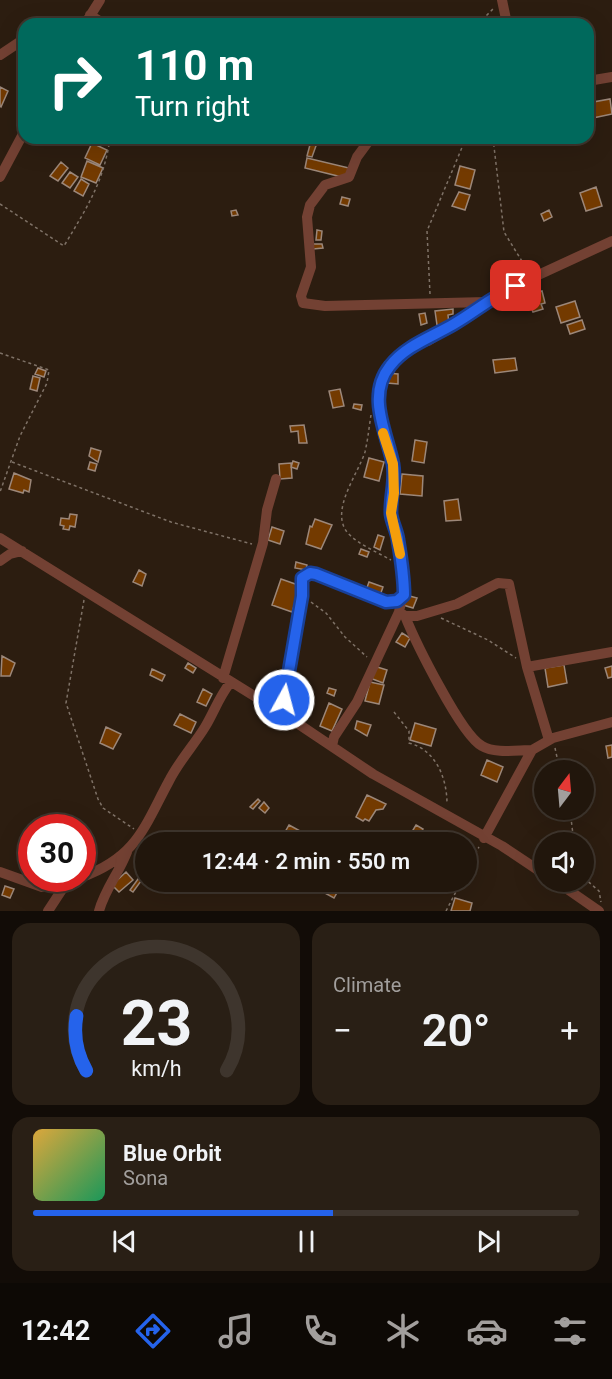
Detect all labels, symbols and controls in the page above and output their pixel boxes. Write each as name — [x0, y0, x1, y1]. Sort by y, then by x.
text: 110 m — [135, 41, 254, 90]
icon: right — [36, 42, 114, 120]
text: Turn right — [135, 91, 250, 123]
pin — [490, 260, 541, 311]
icon: arrive — [499, 269, 532, 302]
position arrow — [252, 668, 316, 732]
north arrow — [534, 760, 594, 820]
map controls — [534, 760, 594, 892]
speed limit sign: 30 — [18, 814, 96, 892]
button: sound — [534, 832, 594, 892]
text: 12:44 · 2 min · 550 m — [202, 849, 410, 874]
text: Climate — [333, 973, 401, 997]
text: 23 — [120, 987, 192, 1060]
text: 20° — [422, 1004, 490, 1057]
text: − — [333, 1011, 352, 1050]
text: + — [560, 1011, 579, 1050]
text: km/h — [131, 1056, 181, 1081]
text: Blue Orbit — [123, 1141, 221, 1166]
text: Sona — [123, 1166, 168, 1190]
icon: previous — [108, 1225, 141, 1258]
icon: pause — [290, 1225, 323, 1258]
icon: next — [472, 1225, 505, 1258]
icon: directions — [132, 1310, 174, 1352]
icon: music — [215, 1310, 257, 1352]
icon: phone — [299, 1310, 341, 1352]
icon: climate — [382, 1310, 424, 1352]
icon: car — [466, 1310, 508, 1352]
icon: filters — [549, 1310, 591, 1352]
text: 12:42 — [21, 1315, 90, 1347]

